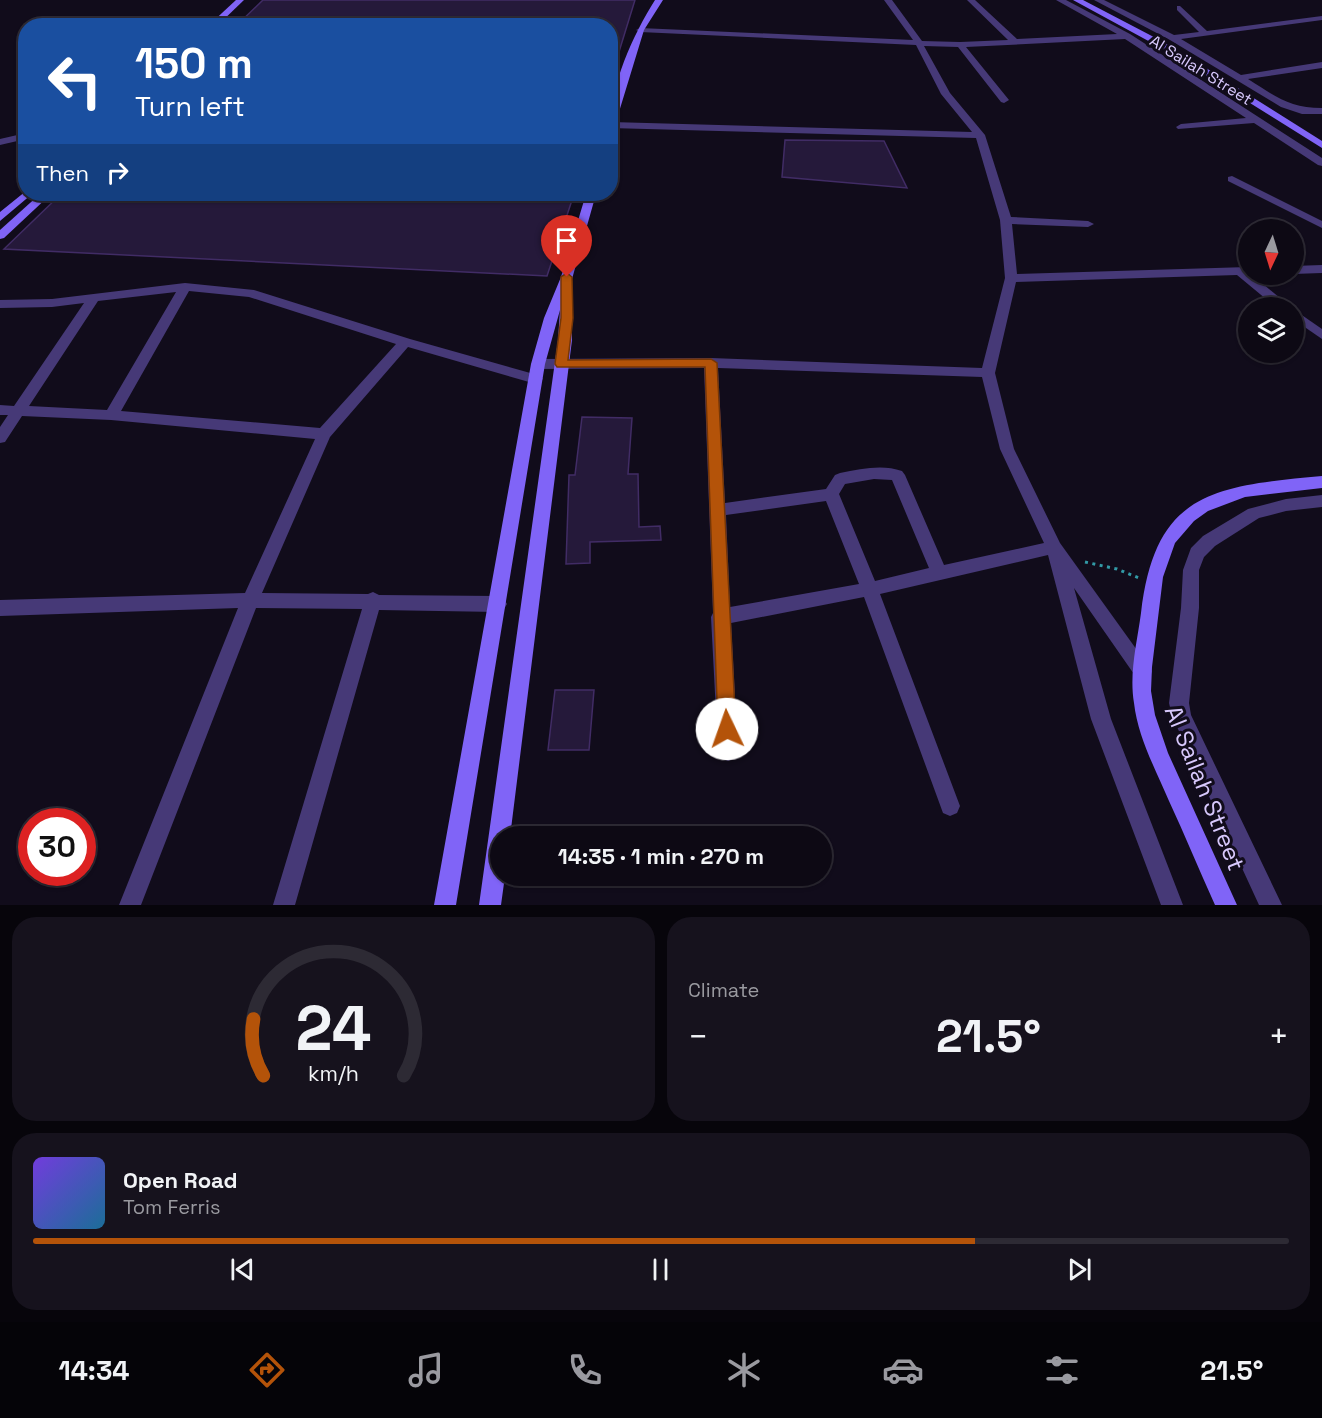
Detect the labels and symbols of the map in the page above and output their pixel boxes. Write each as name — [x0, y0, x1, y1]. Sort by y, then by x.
street label: Al Sailah Street — [1146, 30, 1256, 110]
pin — [541, 215, 592, 277]
north arrow — [1238, 219, 1304, 285]
position arrow — [695, 697, 759, 761]
street label: Al Sailah Street — [1158, 701, 1252, 875]
speed limit sign: 30 — [18, 808, 96, 886]

